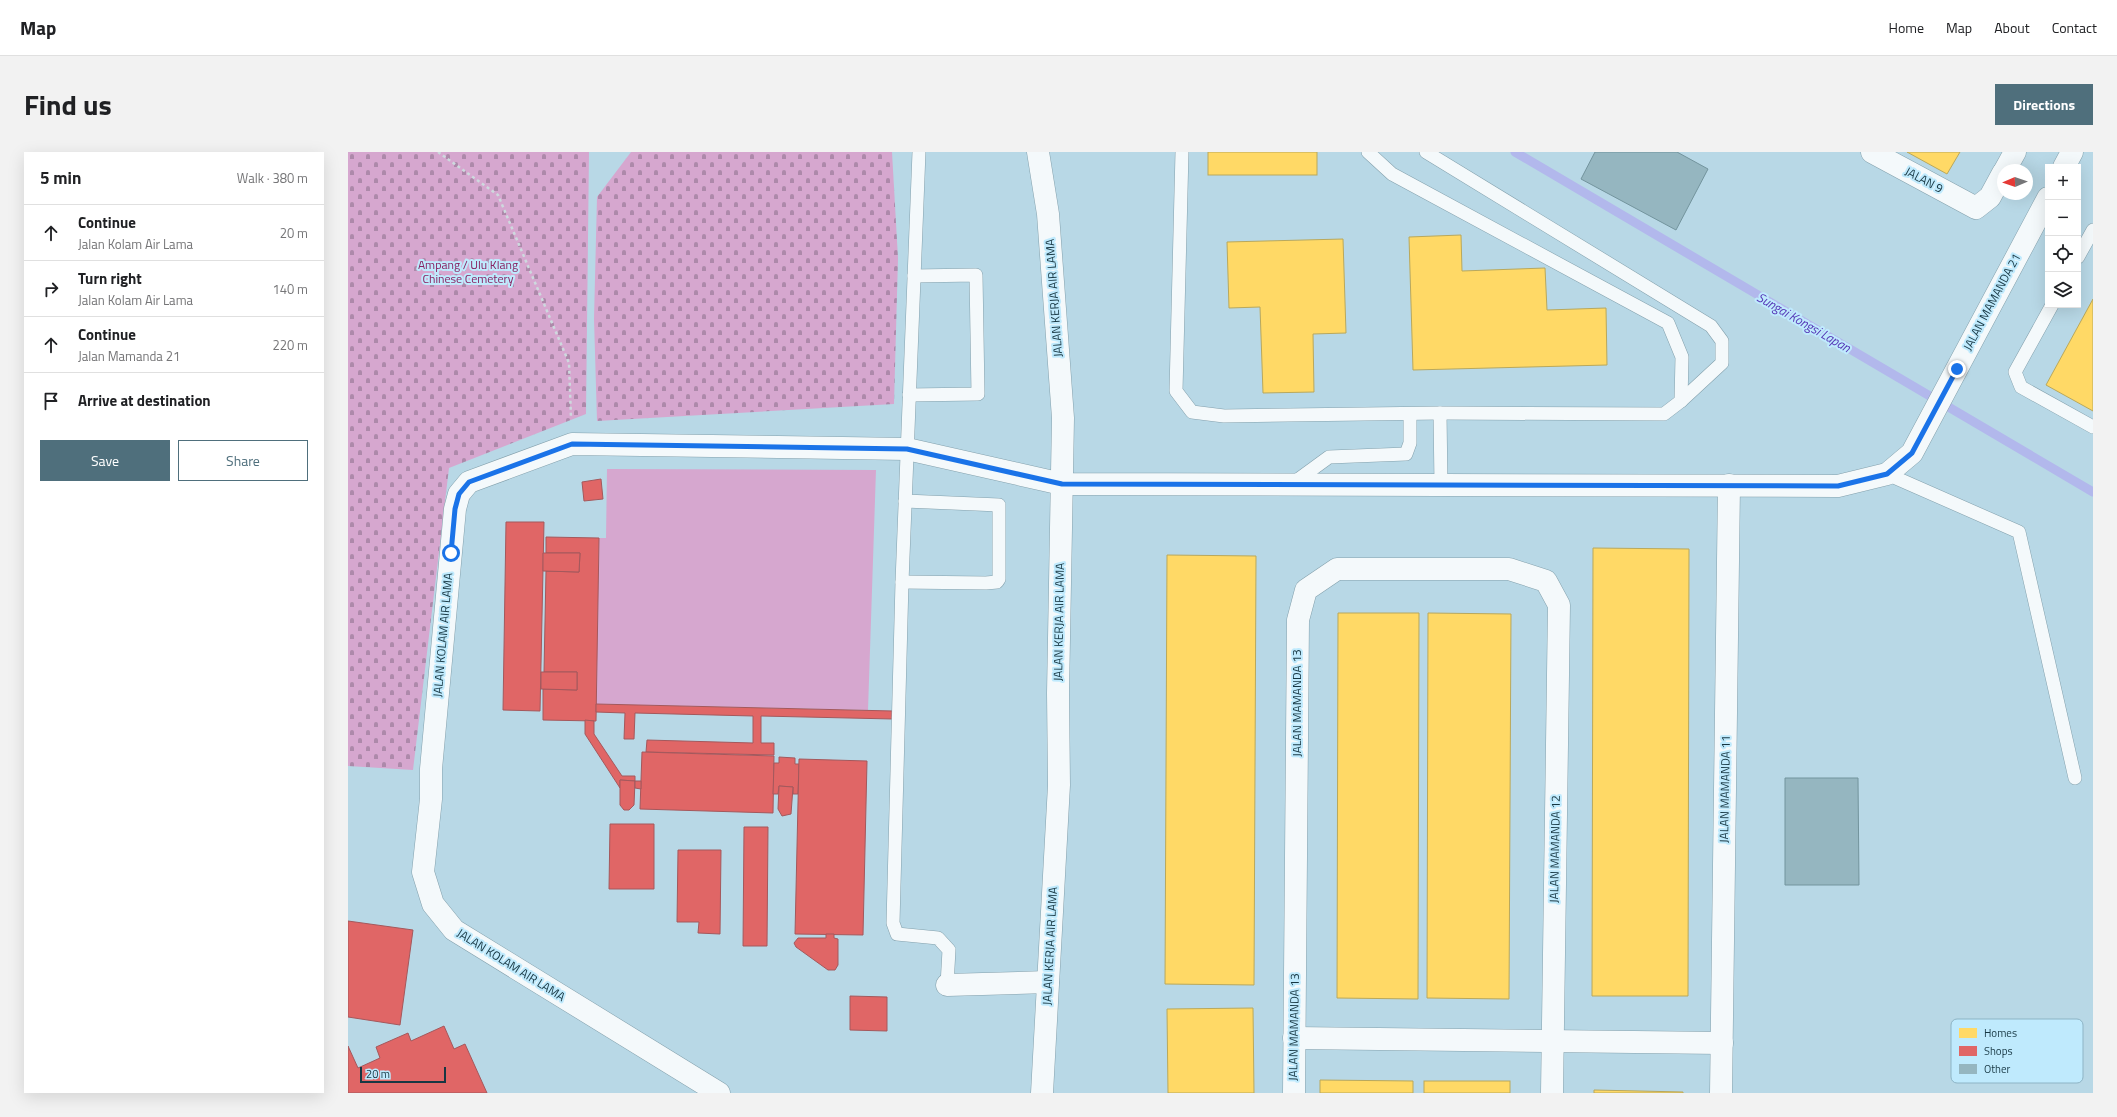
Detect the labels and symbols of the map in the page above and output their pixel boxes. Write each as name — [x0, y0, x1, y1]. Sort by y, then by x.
street label: JALAN 9 — [1902, 162, 1947, 198]
north arrow — [1997, 164, 2033, 200]
street label: JALAN KERJA AIR LAMA — [1040, 238, 1067, 358]
street label: JALAN MAMANDA 21 — [1958, 250, 2025, 354]
park label: Ampang / Ulu Klang Chinese Cemetery — [418, 255, 518, 288]
water label: Sungai Kongsi Lapan — [1753, 287, 1855, 357]
route end — [1948, 360, 1966, 378]
route start — [442, 544, 460, 562]
street label: JALAN KERJA AIR LAMA — [1048, 563, 1069, 681]
street label: JALAN KOLAM AIR LAMA — [428, 572, 457, 698]
street label: JALAN MAMANDA 13 — [1287, 649, 1306, 757]
street label: JALAN MAMANDA 11 — [1714, 735, 1735, 843]
street label: JALAN MAMANDA 12 — [1544, 795, 1565, 903]
street label: JALAN KERJA AIR LAMA — [1037, 886, 1062, 1006]
street label: JALAN KOLAM AIR LAMA — [453, 923, 569, 1006]
street label: JALAN MAMANDA 13 — [1283, 973, 1304, 1081]
legend — [1951, 1019, 2083, 1083]
text: Homes — [1984, 1025, 2017, 1041]
text: Shops — [1984, 1043, 2013, 1059]
text: Other — [1984, 1061, 2011, 1077]
scale bar — [360, 1065, 446, 1084]

